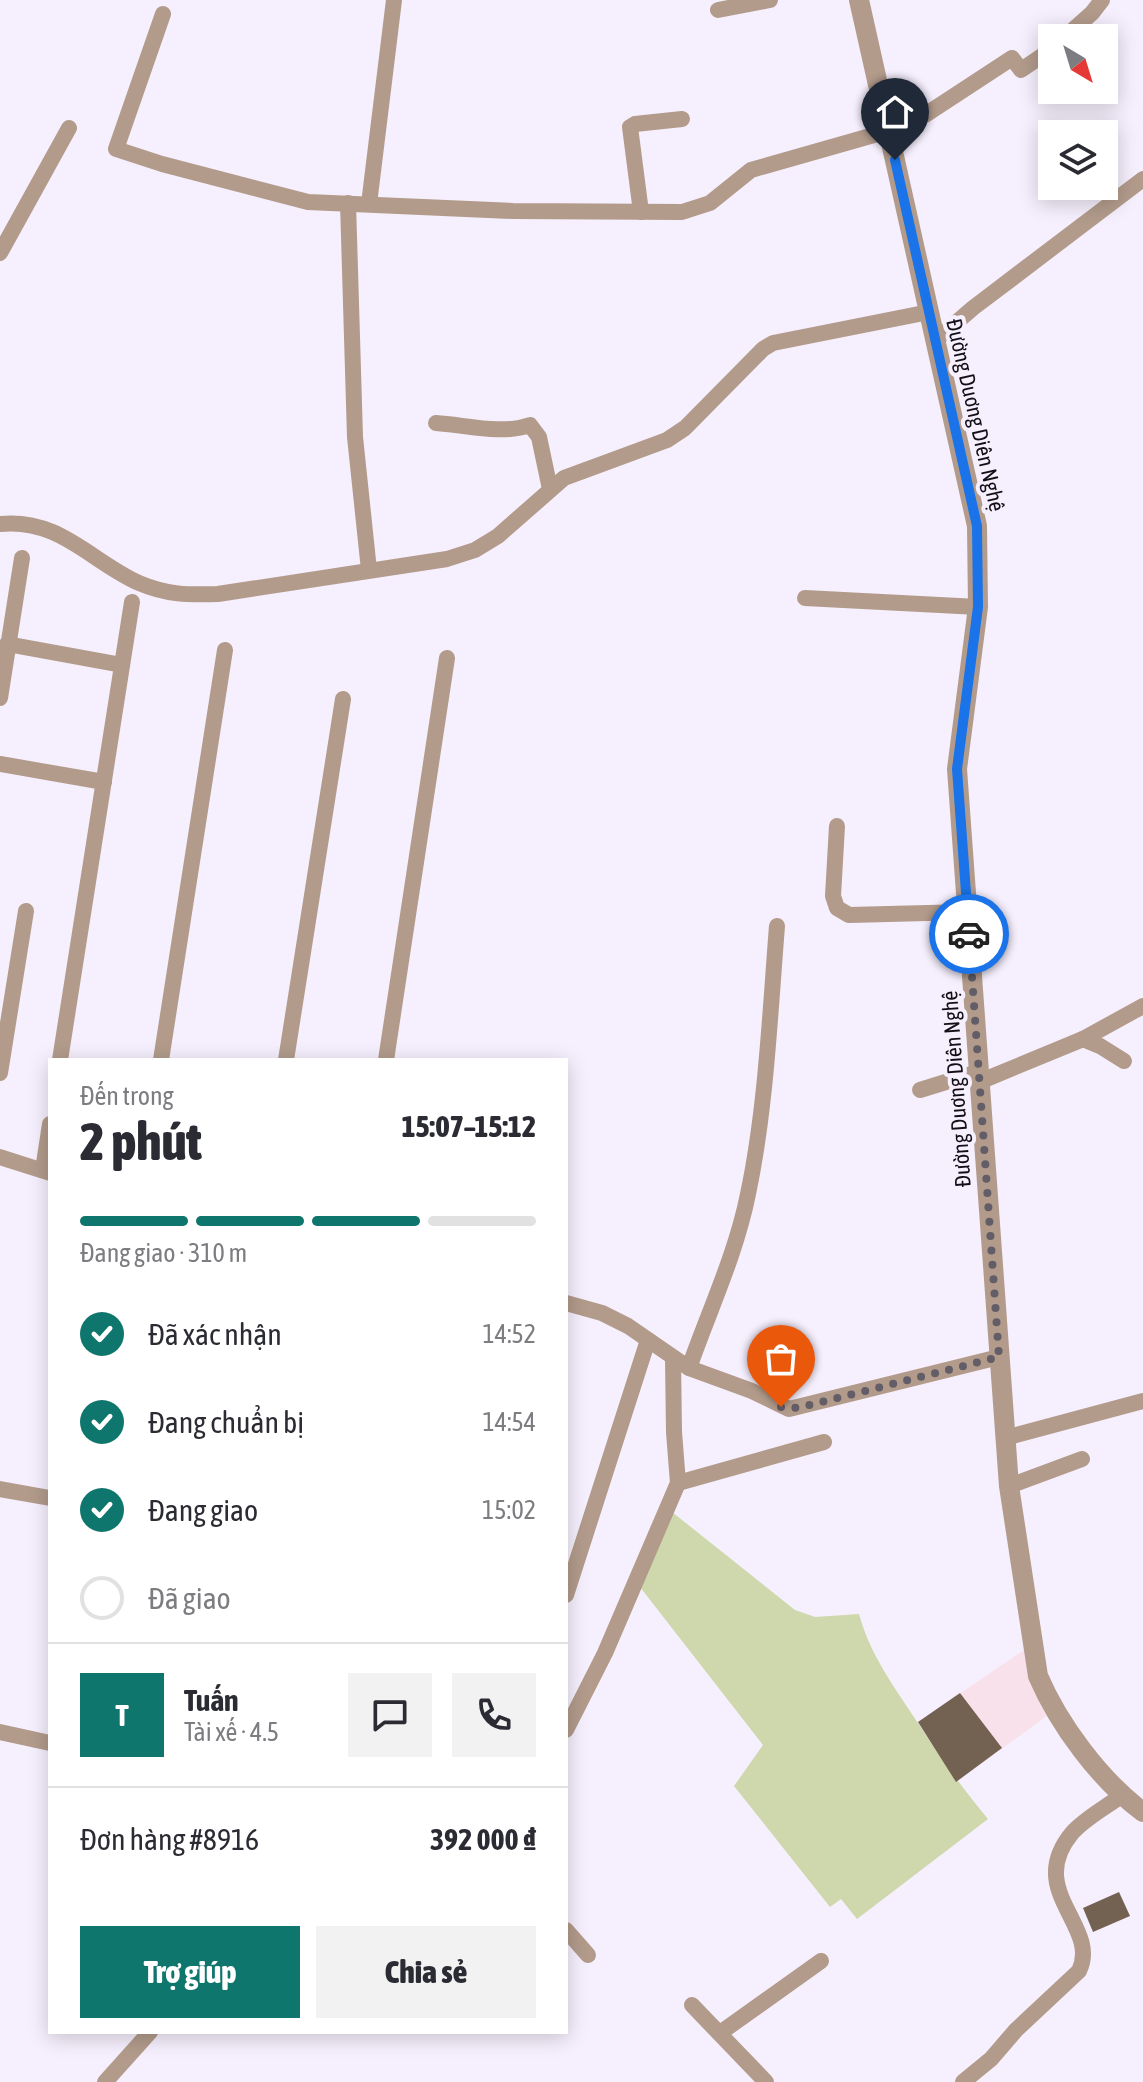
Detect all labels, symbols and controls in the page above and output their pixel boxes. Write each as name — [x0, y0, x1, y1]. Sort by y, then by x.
north arrow — [1038, 24, 1118, 104]
map controls — [1038, 24, 1118, 200]
pin — [861, 78, 929, 160]
icon: home — [873, 90, 917, 134]
button: layers — [1038, 120, 1118, 200]
street label: Đường Duơng Diên Nghệ — [941, 316, 1011, 514]
courier — [929, 894, 1009, 974]
icon: car — [947, 912, 991, 956]
street label: Đường Duơng Diên Nghệ — [936, 990, 976, 1188]
text: Đến trong — [80, 1081, 174, 1111]
text: 15:07–15:12 — [401, 1109, 536, 1143]
text: 2 phút — [80, 1111, 202, 1171]
text: Đang giao · 310 m — [80, 1238, 247, 1268]
icon: check — [80, 1312, 124, 1356]
text: Đã xác nhận — [148, 1317, 282, 1351]
text: 14:52 — [482, 1319, 536, 1349]
pin — [747, 1325, 815, 1407]
icon: bag — [759, 1337, 803, 1381]
icon: check — [80, 1400, 124, 1444]
text: Đang chuẩn bị — [148, 1405, 304, 1439]
text: 14:54 — [482, 1407, 536, 1437]
icon: check — [80, 1488, 124, 1532]
text: Đang giao — [148, 1493, 258, 1527]
text: 15:02 — [482, 1495, 536, 1525]
text: Đã giao — [148, 1581, 231, 1615]
button: chat — [348, 1673, 432, 1757]
button: phone — [452, 1673, 536, 1757]
text: Tuấn — [184, 1683, 239, 1717]
text: T — [115, 1698, 129, 1732]
text: Tài xế · 4.5 — [184, 1717, 279, 1747]
text: Đơn hàng #8916 — [80, 1822, 259, 1856]
text: 392 000 ₫ — [430, 1822, 536, 1856]
button: Trợ giúp — [80, 1926, 300, 2018]
button: Chia sẻ — [316, 1926, 536, 2018]

